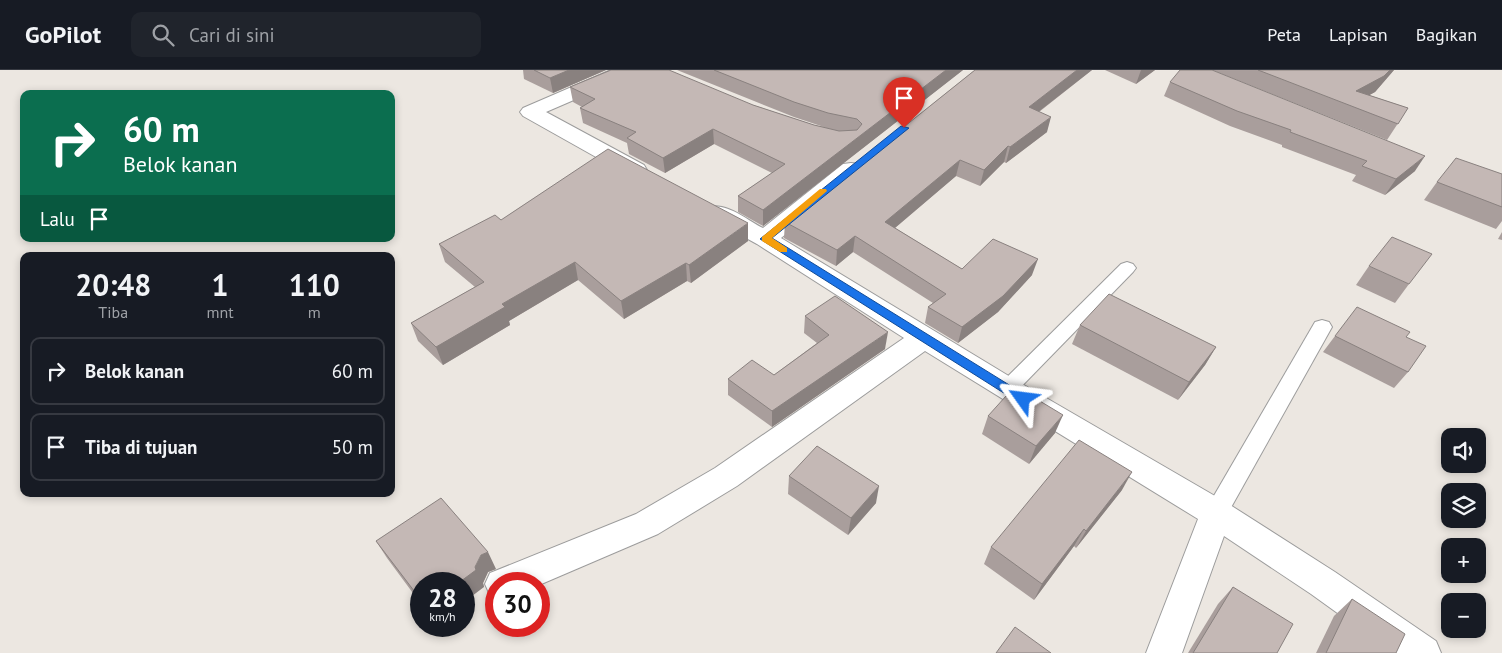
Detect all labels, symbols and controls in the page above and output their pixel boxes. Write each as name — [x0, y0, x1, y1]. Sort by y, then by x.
search box — [131, 12, 481, 57]
text: GoPilot — [25, 19, 101, 50]
icon: search — [149, 21, 177, 49]
text: Cari di sini — [189, 23, 275, 47]
text: Peta — [1267, 23, 1301, 46]
text: Lapisan — [1329, 23, 1388, 46]
text: Bagikan — [1416, 23, 1477, 46]
pin — [883, 77, 925, 128]
icon: arrive — [890, 84, 918, 112]
text: 60 m — [123, 106, 200, 152]
icon: right — [40, 110, 105, 175]
text: Belok kanan — [123, 150, 237, 178]
icon: arrive — [85, 205, 113, 233]
text: Lalu — [40, 207, 75, 231]
text: 20:48 — [75, 265, 151, 304]
text: 1 — [212, 265, 229, 304]
text: 110 — [289, 265, 340, 304]
text: Tiba — [98, 302, 128, 322]
text: mnt — [206, 302, 234, 322]
text: m — [308, 302, 321, 322]
icon: right — [42, 357, 70, 385]
text: Belok kanan — [85, 359, 184, 383]
text: 60 m — [332, 359, 373, 383]
position arrow — [996, 372, 1048, 424]
map controls — [1441, 428, 1486, 638]
button: sound — [1441, 428, 1486, 473]
icon: arrive — [42, 433, 70, 461]
text: Tiba di tujuan — [85, 435, 197, 459]
text: 50 m — [332, 435, 373, 459]
button: layers — [1441, 483, 1486, 528]
button: + — [1441, 538, 1486, 583]
speed limit sign: 30 — [485, 572, 550, 637]
text: 28 — [428, 582, 457, 614]
button: − — [1441, 593, 1486, 638]
text: km/h — [429, 609, 456, 624]

